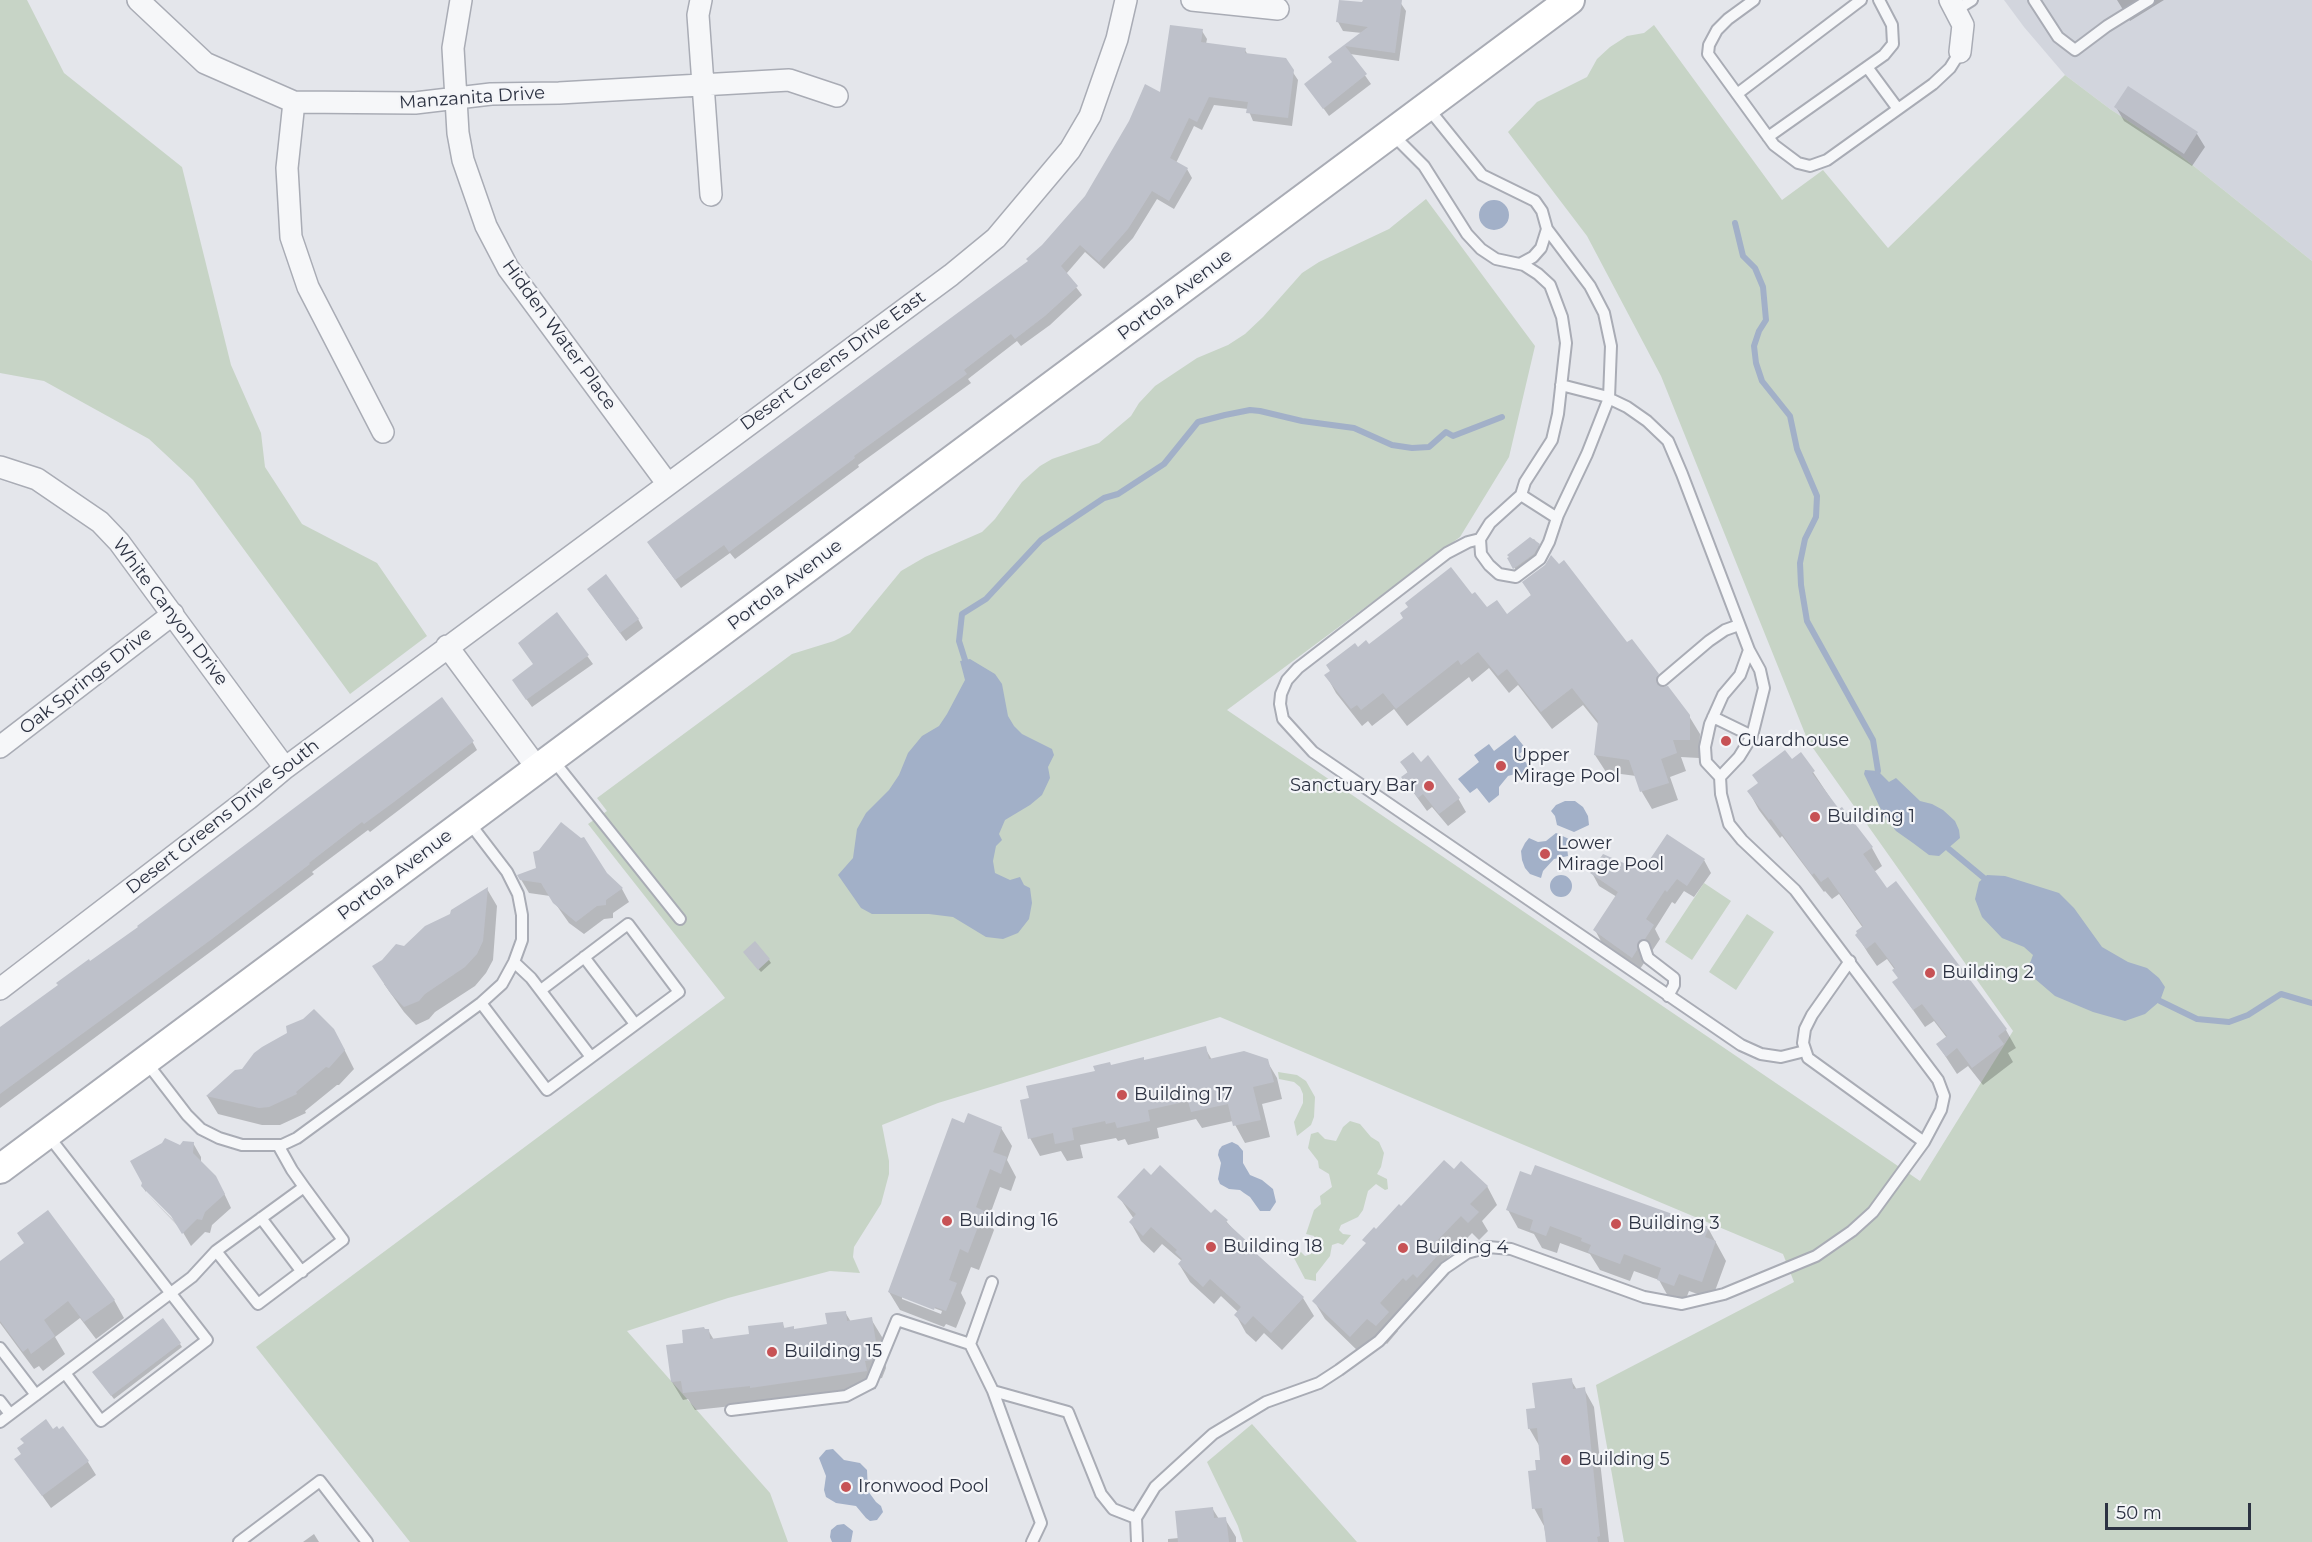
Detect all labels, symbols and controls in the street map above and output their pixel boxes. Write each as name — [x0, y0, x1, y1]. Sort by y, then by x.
street label: Manzanita Drive — [398, 82, 546, 114]
street label: Portola Avenue — [1113, 245, 1237, 345]
street label: Hidden Water Place — [497, 256, 621, 414]
street label: Desert Greens Drive East — [736, 287, 930, 435]
street label: White Canyon Drive — [108, 534, 232, 690]
street label: Portola Avenue — [723, 535, 847, 635]
street label: Oak Springs Drive — [16, 623, 156, 739]
place label: Guardhouse — [1738, 730, 1849, 752]
marker: Guardhouse — [1719, 734, 1733, 748]
street label: Desert Greens Drive South — [122, 735, 324, 899]
place label: Upper Mirage Pool — [1513, 745, 1620, 788]
marker: Upper Mirage Pool — [1494, 759, 1508, 773]
place label: Sanctuary Bar — [1290, 775, 1417, 797]
marker: Sanctuary Bar — [1422, 779, 1436, 793]
place label: Building 1 — [1827, 806, 1915, 828]
marker: Building 1 — [1808, 810, 1822, 824]
street label: Portola Avenue — [333, 825, 457, 925]
place label: Lower Mirage Pool — [1557, 833, 1664, 876]
marker: Lower Mirage Pool — [1538, 847, 1552, 861]
place label: Building 2 — [1942, 962, 2034, 984]
marker: Building 2 — [1923, 966, 1937, 980]
place label: Building 17 — [1134, 1084, 1233, 1106]
marker: Building 17 — [1115, 1088, 1129, 1102]
place label: Building 16 — [959, 1210, 1058, 1232]
place label: Building 3 — [1628, 1213, 1720, 1235]
marker: Building 16 — [940, 1214, 954, 1228]
marker: Building 3 — [1609, 1217, 1623, 1231]
place label: Building 18 — [1223, 1236, 1323, 1258]
place label: Building 4 — [1415, 1237, 1509, 1259]
marker: Building 18 — [1204, 1240, 1218, 1254]
marker: Building 4 — [1396, 1241, 1410, 1255]
place label: Building 15 — [784, 1341, 882, 1363]
marker: Building 15 — [765, 1345, 779, 1359]
place label: Building 5 — [1578, 1449, 1670, 1471]
marker: Building 5 — [1559, 1453, 1573, 1467]
place label: Ironwood Pool — [858, 1476, 989, 1498]
marker: Ironwood Pool — [839, 1480, 853, 1494]
scale bar — [2108, 1491, 2254, 1529]
text: 50 m — [2116, 1502, 2162, 1524]

